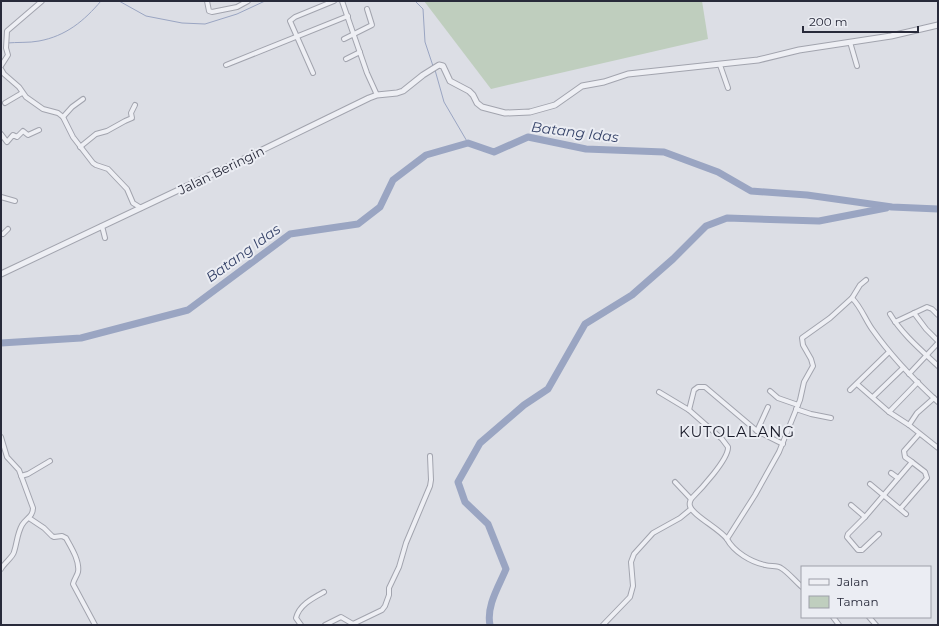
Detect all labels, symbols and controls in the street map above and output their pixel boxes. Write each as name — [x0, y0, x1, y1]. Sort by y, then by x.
scale bar — [803, 8, 918, 34]
text: 200 m — [809, 14, 848, 29]
water label: Batang Idas — [530, 118, 620, 146]
street label: Jalan Beringin — [174, 142, 267, 198]
water label: Batang Idas — [202, 220, 284, 286]
district label: KUTOLALANG — [679, 422, 795, 441]
legend — [801, 566, 931, 618]
text: Jalan — [836, 574, 869, 589]
text: Taman — [837, 594, 879, 609]

